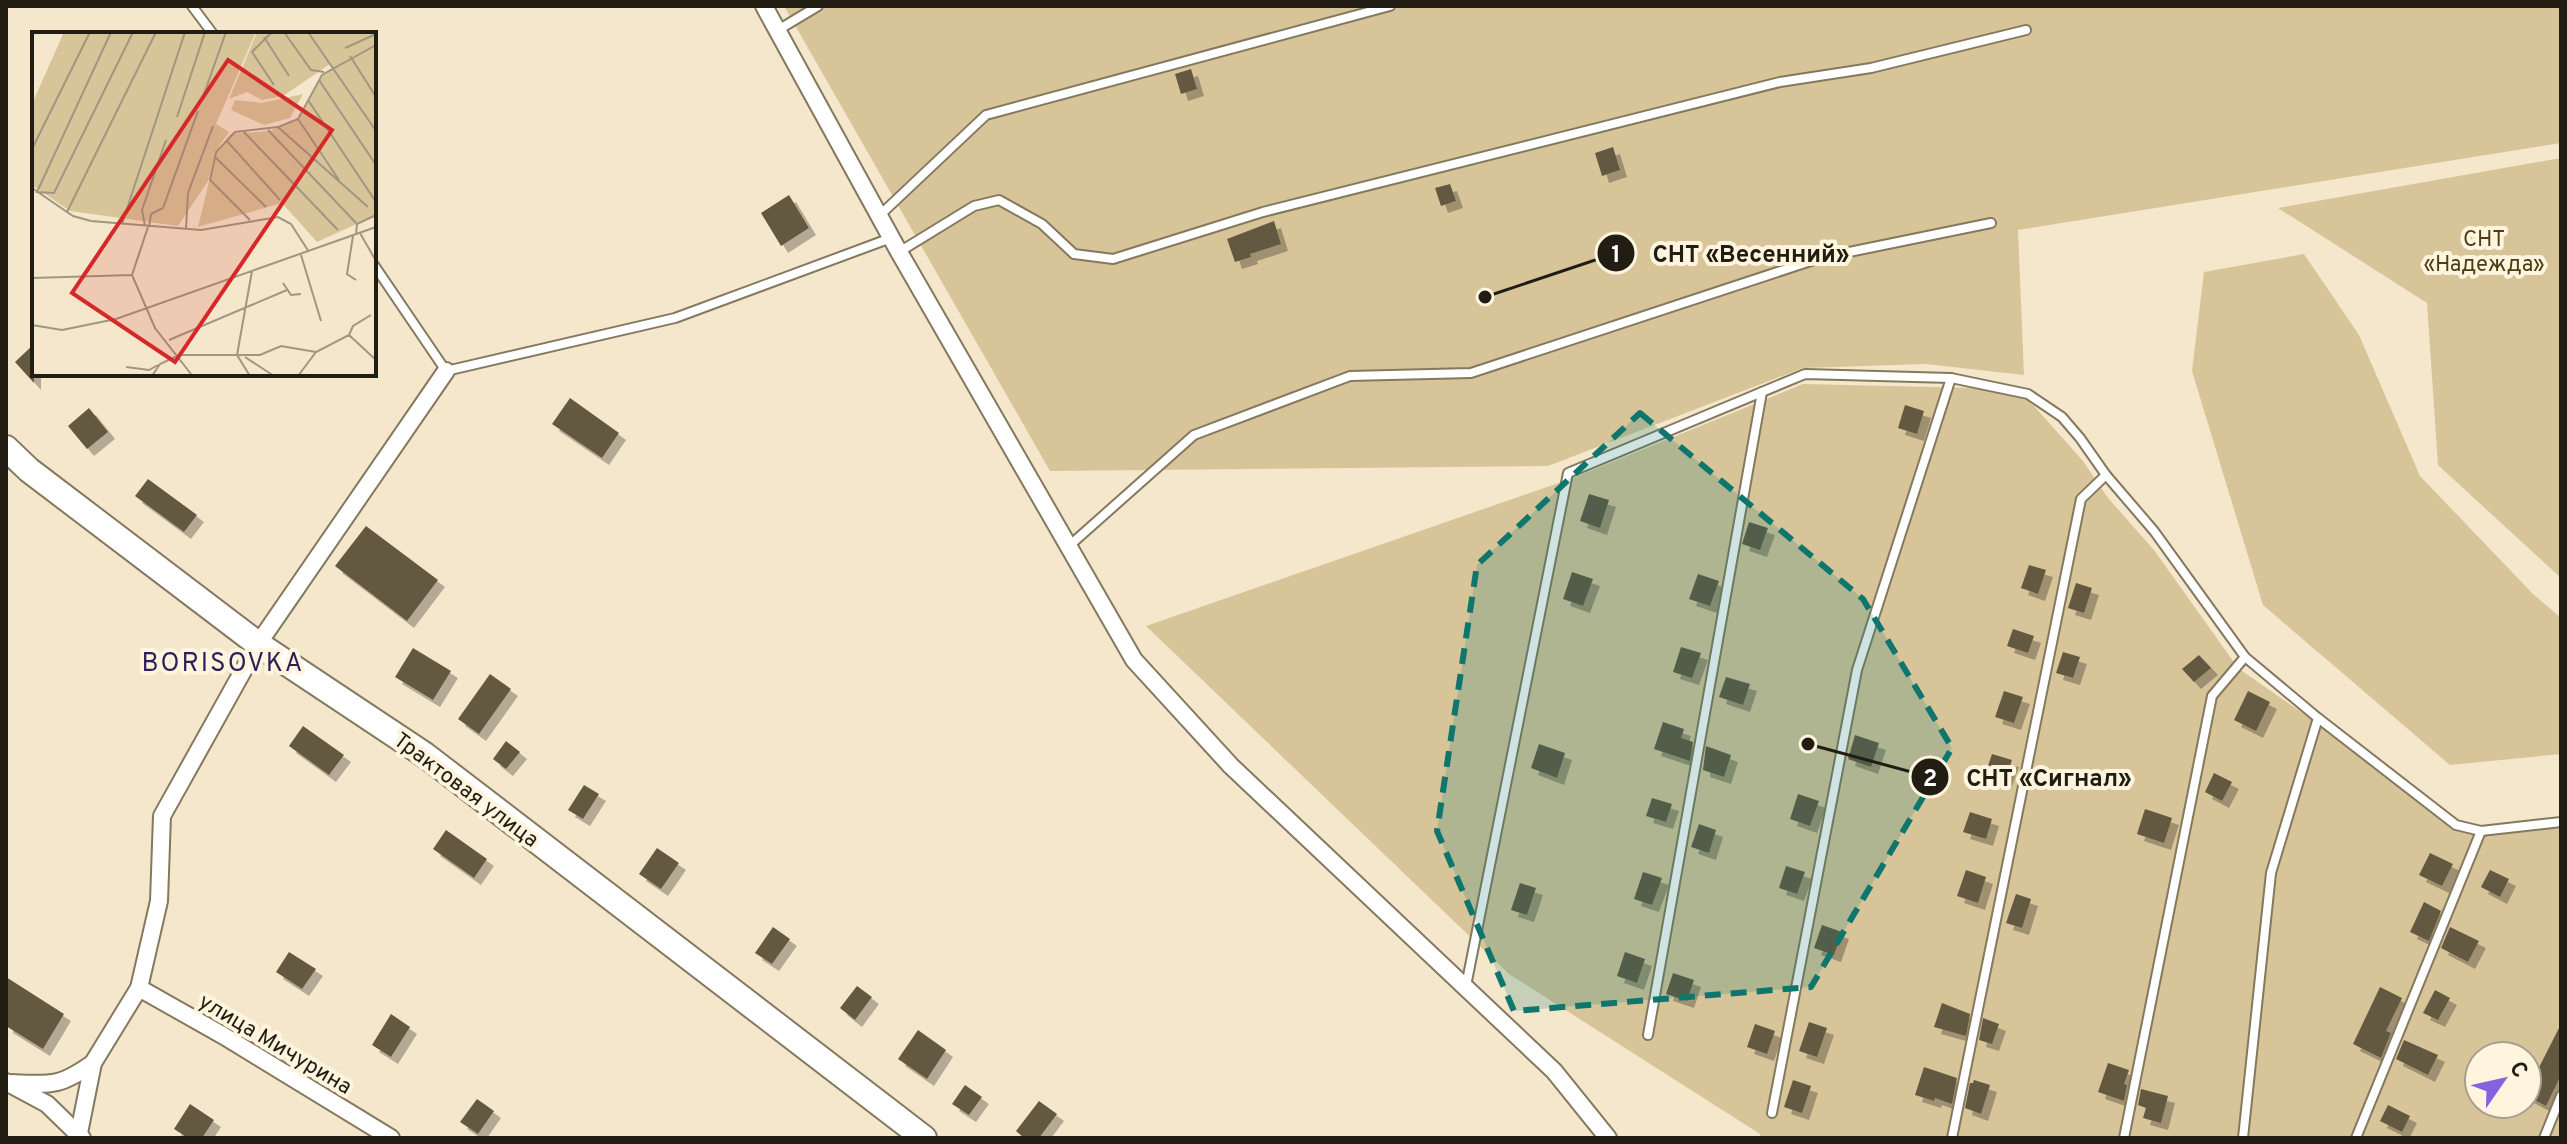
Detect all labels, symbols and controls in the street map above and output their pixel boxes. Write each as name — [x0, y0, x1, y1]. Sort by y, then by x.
inset map — [32, 32, 376, 376]
park label: СНТ «Надежда» — [2423, 227, 2545, 279]
callout: СНТ «Весенний» — [1596, 229, 1865, 277]
text: 1 — [1611, 241, 1621, 271]
text: СНТ «Весенний» — [1652, 241, 1850, 271]
district label: BORISOVKA — [142, 648, 304, 681]
street label: Трактовая улица — [387, 728, 543, 854]
callout: СНТ «Сигнал» — [1910, 753, 2148, 801]
text: 2 — [1923, 765, 1937, 795]
text: СНТ «Сигнал» — [1966, 765, 2132, 795]
street label: улица Мичурина — [193, 989, 356, 1102]
north arrow — [2463, 1040, 2543, 1120]
text: С — [2502, 1057, 2533, 1084]

